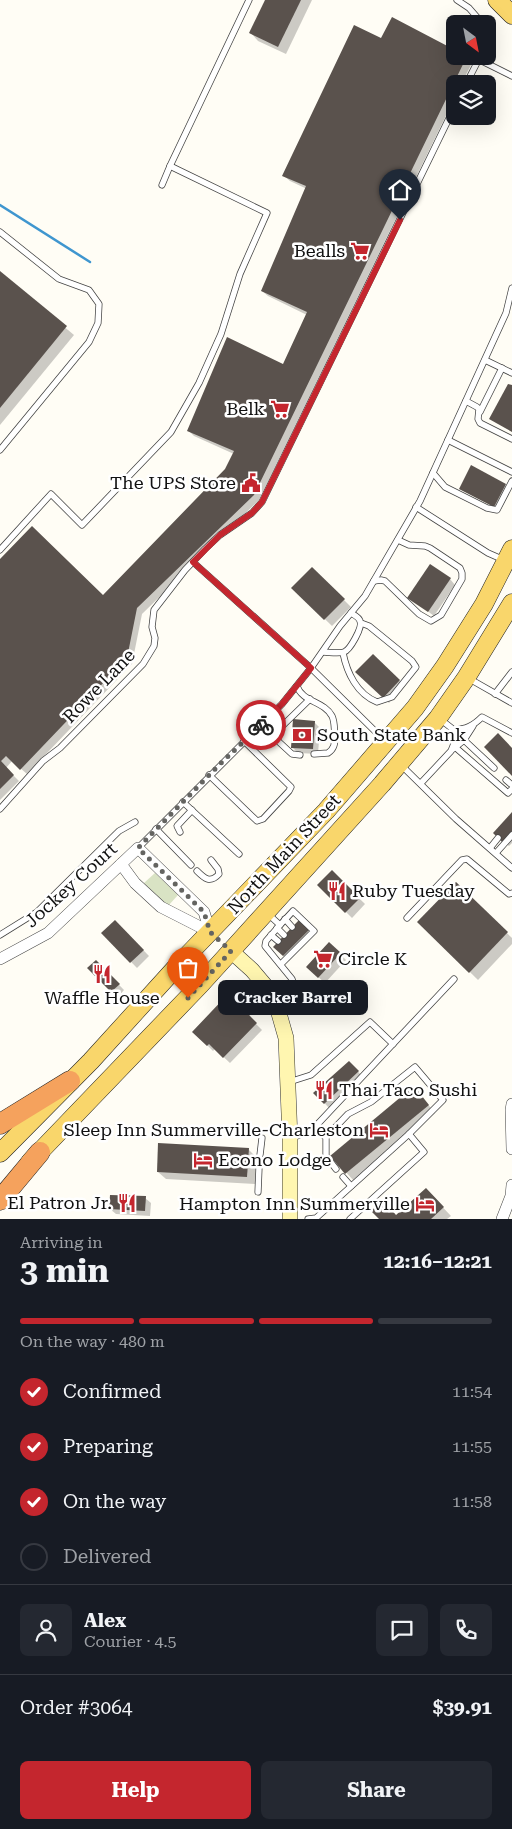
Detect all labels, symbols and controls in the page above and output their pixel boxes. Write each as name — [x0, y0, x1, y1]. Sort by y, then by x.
north arrow — [446, 15, 496, 65]
map controls — [446, 15, 496, 125]
button: layers — [446, 75, 496, 125]
pin — [379, 169, 421, 220]
icon: home — [386, 176, 414, 204]
place label: Bealls — [294, 240, 345, 261]
supermarket icon: Bealls — [349, 240, 371, 262]
place label: Belk — [226, 398, 265, 419]
supermarket icon: Belk — [269, 398, 291, 420]
place label: The UPS Store — [110, 472, 236, 493]
public building icon: The UPS Store — [240, 472, 262, 494]
street label: Rowe Lane — [58, 644, 139, 727]
courier — [236, 700, 286, 750]
icon: bike — [247, 711, 275, 739]
bank icon: South State Bank — [291, 724, 313, 746]
place label: South State Bank — [317, 724, 466, 745]
street label: North Main Street — [223, 789, 345, 918]
street label: Jockey Court — [20, 838, 121, 931]
restaurant icon: Ruby Tuesday — [326, 880, 348, 902]
place label: Ruby Tuesday — [352, 880, 475, 901]
pin — [167, 947, 209, 998]
supermarket icon: Circle K — [312, 948, 334, 970]
place label: Circle K — [338, 948, 407, 969]
icon: bag — [174, 954, 202, 982]
restaurant icon: Waffle House — [91, 963, 113, 985]
callout: Cracker Barrel — [218, 980, 368, 1016]
place label: Waffle House — [44, 987, 160, 1008]
text: Cracker Barrel — [234, 988, 352, 1007]
restaurant icon: Thai Taco Sushi — [313, 1079, 335, 1101]
place label: Thai Taco Sushi — [339, 1079, 477, 1100]
place label: Sleep Inn Summerville-Charleston — [64, 1119, 364, 1140]
hotel icon: Sleep Inn Summerville-Charleston — [368, 1119, 390, 1141]
hotel icon: Econo Lodge — [192, 1149, 214, 1171]
place label: Econo Lodge — [218, 1149, 332, 1170]
place label: El Patron Jr. — [7, 1192, 112, 1213]
restaurant icon: El Patron Jr. — [116, 1192, 138, 1214]
place label: Hampton Inn Summerville — [179, 1193, 410, 1214]
hotel icon: Hampton Inn Summerville — [414, 1193, 436, 1215]
text: Arriving in — [20, 1233, 103, 1252]
text: 12:16–12:21 — [383, 1250, 492, 1273]
text: 3 min — [20, 1252, 109, 1290]
text: On the way · 480 m — [20, 1332, 165, 1351]
icon: check — [20, 1378, 48, 1406]
text: Confirmed — [63, 1380, 161, 1403]
text: 11:54 — [452, 1382, 492, 1401]
icon: check — [20, 1433, 48, 1461]
text: Preparing — [63, 1435, 153, 1458]
text: 11:55 — [452, 1437, 492, 1456]
icon: check — [20, 1488, 48, 1516]
text: On the way — [63, 1490, 166, 1513]
text: 11:58 — [452, 1492, 492, 1511]
text: Delivered — [63, 1545, 151, 1568]
button: person — [20, 1604, 72, 1656]
button: chat — [376, 1604, 428, 1656]
button: phone — [440, 1604, 492, 1656]
text: Alex — [84, 1609, 126, 1632]
text: Courier · 4.5 — [84, 1632, 177, 1651]
text: Order #3064 — [20, 1696, 132, 1719]
text: $39.91 — [433, 1696, 492, 1719]
button: Help — [20, 1761, 251, 1819]
button: Share — [261, 1761, 492, 1819]

